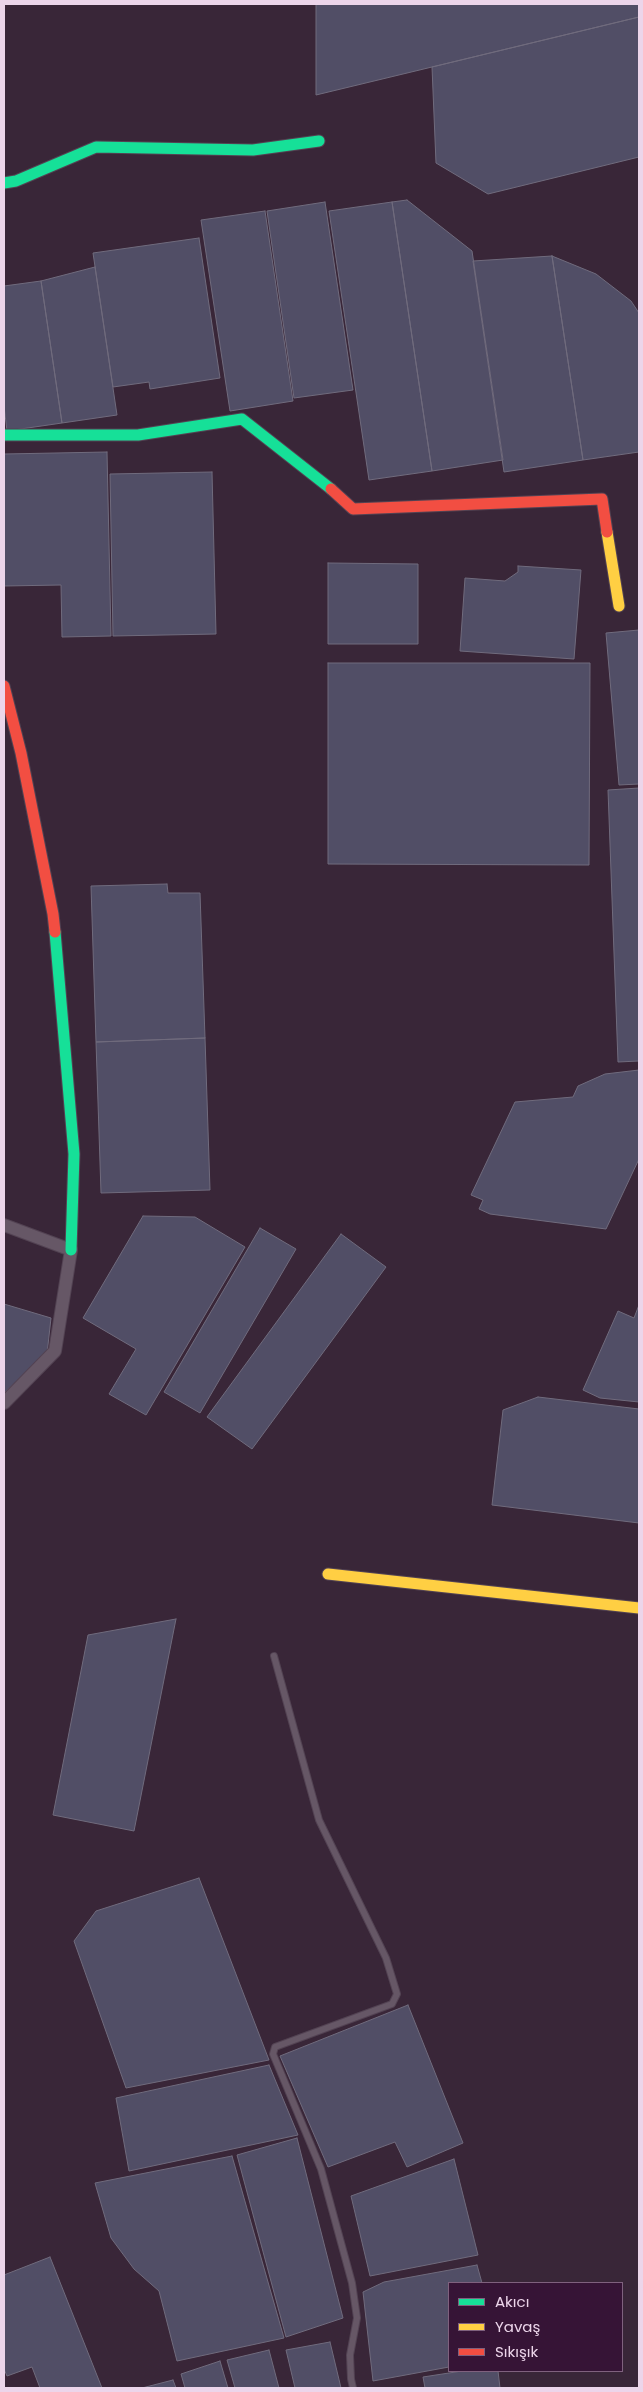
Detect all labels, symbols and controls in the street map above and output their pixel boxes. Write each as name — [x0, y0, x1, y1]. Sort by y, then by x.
legend — [448, 2282, 623, 2372]
text: Akıcı — [495, 2291, 529, 2312]
text: Yavaş — [495, 2316, 540, 2337]
text: Sıkışık — [495, 2341, 538, 2362]

